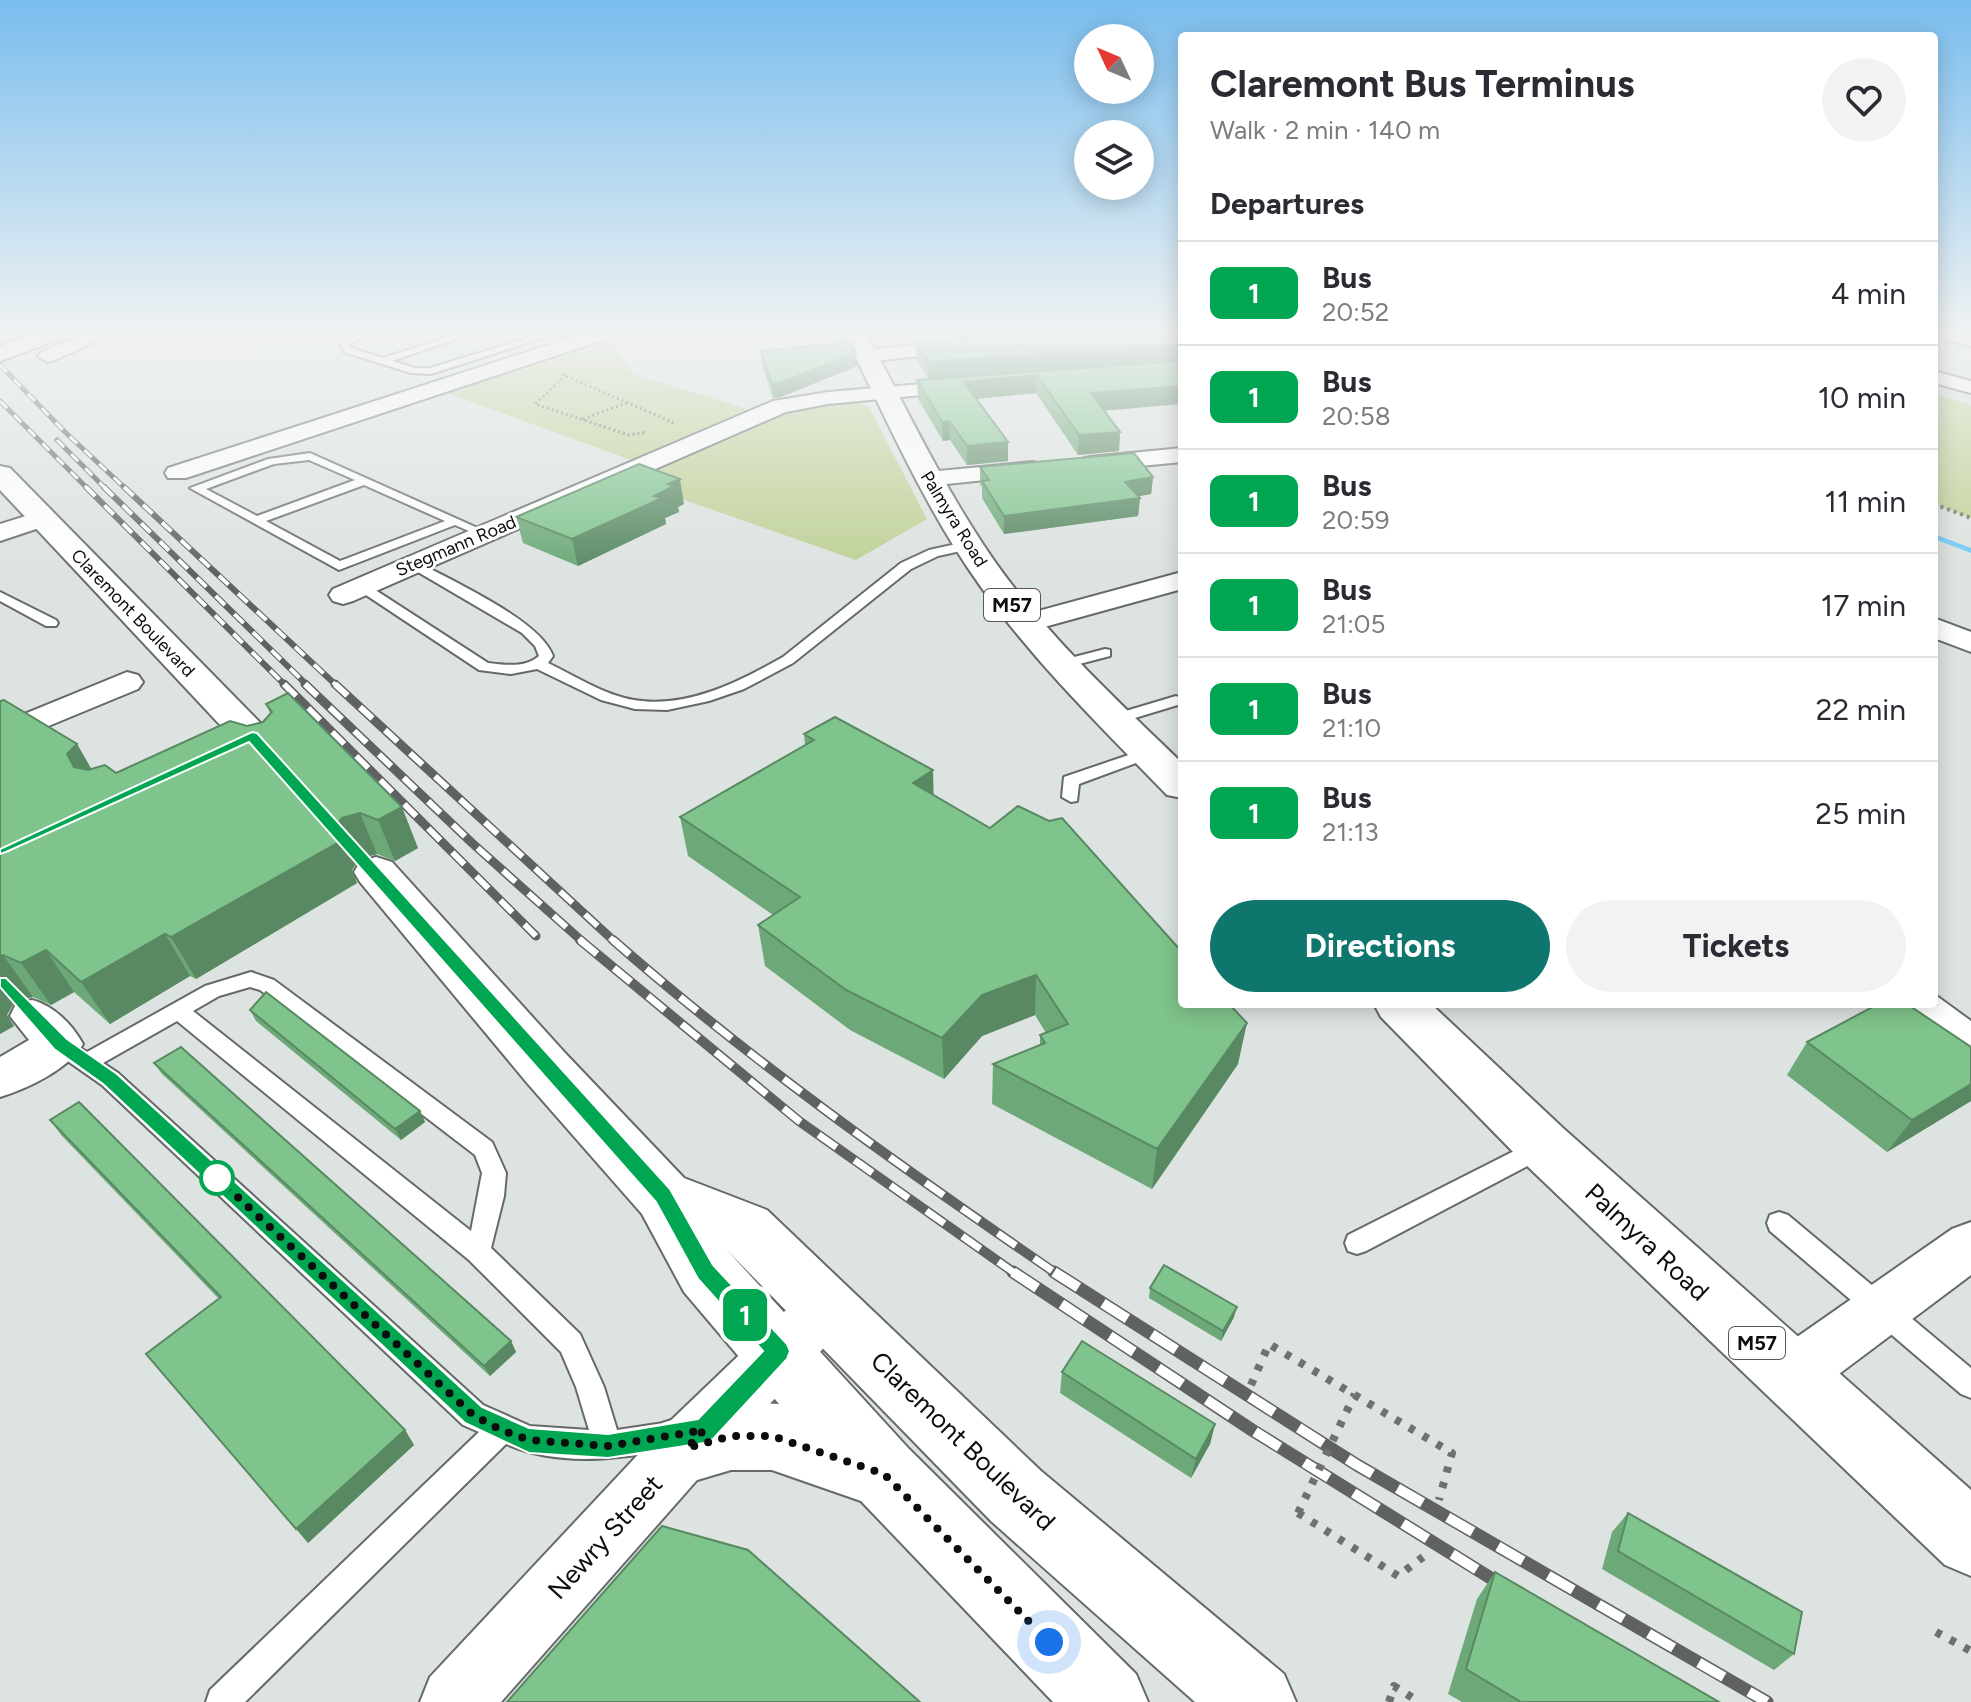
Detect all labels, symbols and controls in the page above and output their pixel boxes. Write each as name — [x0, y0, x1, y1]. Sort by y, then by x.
north arrow — [1074, 24, 1154, 104]
map controls — [1074, 24, 1154, 200]
button: heart — [1822, 58, 1906, 142]
text: Claremont Bus Terminus — [1210, 61, 1634, 107]
text: Walk · 2 min · 140 m — [1210, 114, 1440, 146]
button: layers — [1074, 120, 1154, 200]
text: Departures — [1210, 185, 1364, 222]
text: Bus — [1322, 259, 1371, 296]
text: 4 min — [1831, 275, 1906, 312]
text: 1 — [1248, 276, 1260, 310]
text: 20:52 — [1322, 296, 1389, 328]
text: Bus — [1322, 363, 1371, 400]
text: 10 min — [1818, 379, 1906, 416]
text: 1 — [1248, 380, 1260, 414]
text: 20:58 — [1322, 400, 1391, 432]
street label: Palmyra Road — [916, 467, 992, 571]
text: Bus — [1322, 467, 1371, 504]
text: 11 min — [1825, 483, 1906, 520]
text: 1 — [1248, 484, 1260, 518]
text: 20:59 — [1322, 504, 1389, 536]
street label: Stegmann Road — [392, 511, 520, 581]
street label: Claremont Boulevard — [66, 545, 200, 681]
text: Bus — [1322, 571, 1371, 608]
text: 17 min — [1821, 587, 1906, 624]
text: 1 — [1248, 588, 1260, 622]
road number: M57 — [984, 589, 1040, 621]
text: 21:05 — [1322, 608, 1385, 640]
text: Bus — [1322, 675, 1371, 712]
text: 22 min — [1816, 691, 1906, 728]
text: 1 — [1248, 692, 1260, 726]
text: 21:10 — [1322, 712, 1381, 744]
text: Bus — [1322, 779, 1371, 816]
text: 25 min — [1815, 795, 1906, 832]
text: 1 — [1248, 796, 1260, 830]
text: 21:13 — [1322, 816, 1379, 848]
button: Directions — [1210, 900, 1550, 992]
button: Tickets — [1566, 900, 1906, 992]
unlabelled marker — [200, 1161, 234, 1195]
street label: Palmyra Road — [1578, 1177, 1716, 1307]
line badge: 1 — [719, 1289, 771, 1341]
text: 1 — [739, 1298, 751, 1332]
road number: M57 — [1729, 1327, 1785, 1359]
street label: Claremont Boulevard — [864, 1345, 1062, 1537]
street label: Newry Street — [541, 1468, 669, 1606]
your location — [1029, 1622, 1069, 1662]

